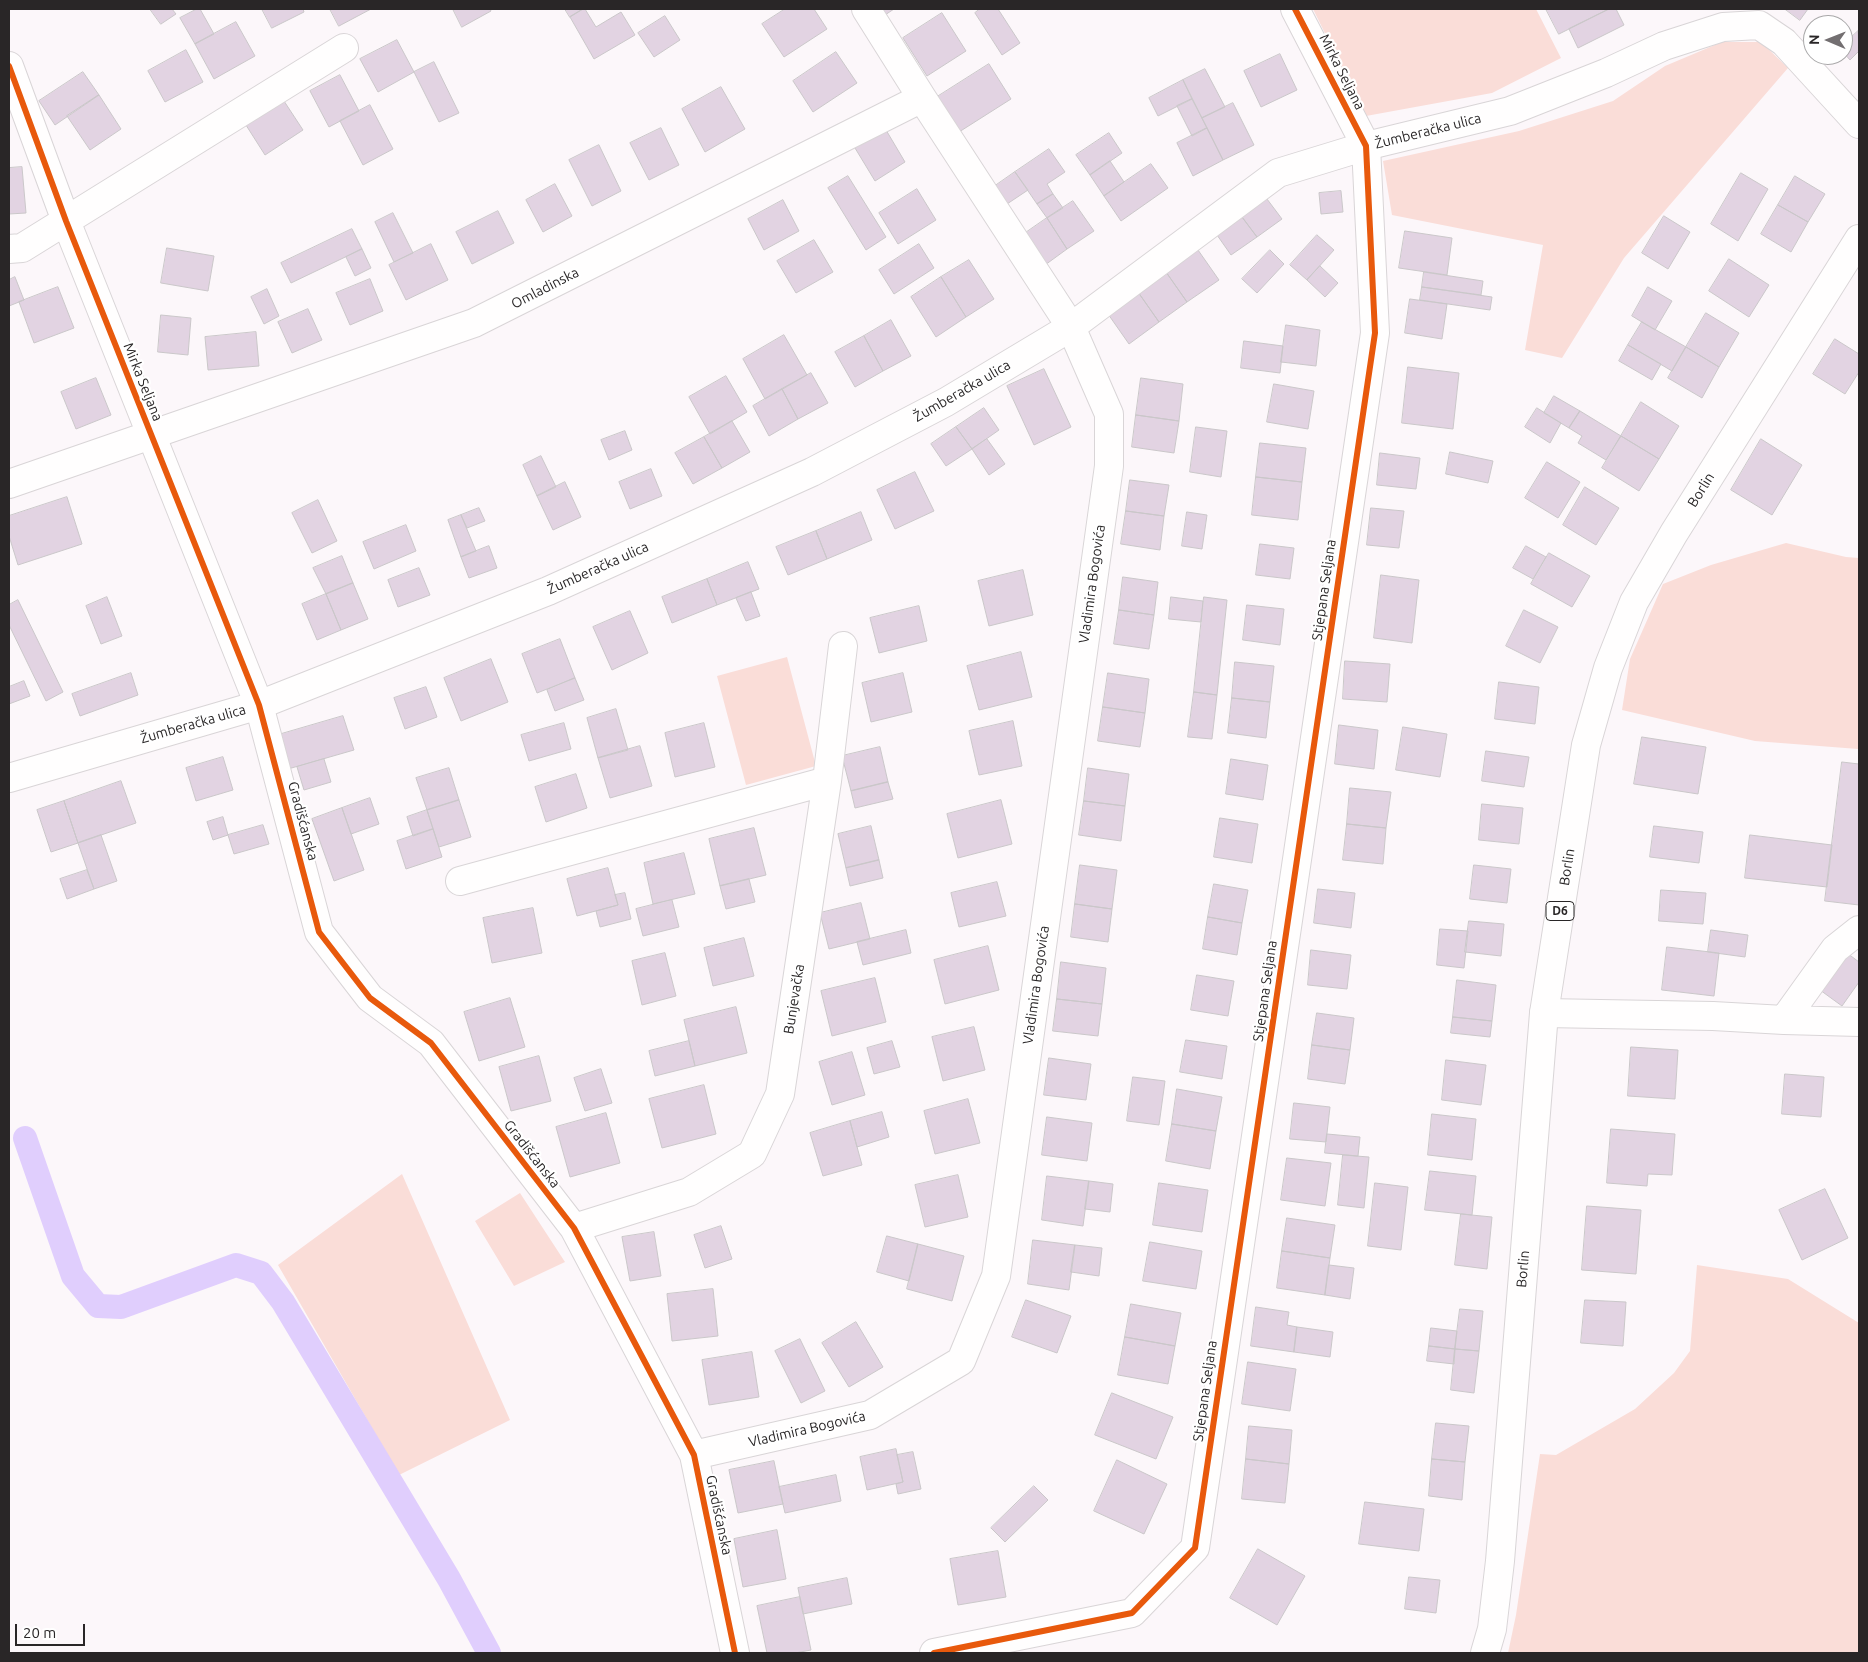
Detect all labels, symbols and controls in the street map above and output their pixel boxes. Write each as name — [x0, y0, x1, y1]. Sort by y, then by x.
north arrow — [1803, 15, 1853, 65]
street label: Mirka Seljana — [1316, 31, 1368, 113]
text: N — [1806, 34, 1822, 45]
street label: Žumberačka ulica — [1373, 110, 1483, 152]
street label: Omladinska — [508, 264, 582, 312]
street label: Mirka Seljana — [120, 340, 166, 424]
street label: Žumberačka ulica — [911, 356, 1013, 426]
street label: Borlin — [1684, 470, 1718, 510]
street label: Vladimira Bogovića — [1075, 524, 1109, 644]
street label: Žumberačka ulica — [545, 538, 651, 598]
street label: Stjepana Seljana — [1309, 538, 1339, 642]
street label: Žumberačka ulica — [138, 701, 248, 747]
street label: Gradišćanska — [284, 780, 322, 862]
street label: Borlin — [1556, 847, 1578, 887]
road number: D6 — [1546, 901, 1574, 920]
street label: Vladimira Bogovića — [1019, 925, 1053, 1045]
street label: Stjepana Seljana — [1250, 939, 1280, 1043]
street label: Bunjevačka — [780, 963, 808, 1035]
street label: Gradišćanska — [500, 1117, 564, 1191]
street label: Borlin — [1513, 1250, 1533, 1288]
street label: Stjepana Seljana — [1190, 1339, 1220, 1443]
street label: Vladimira Bogovića — [747, 1407, 867, 1451]
street label: Gradišćanska — [702, 1473, 736, 1557]
scale bar — [18, 1614, 88, 1646]
text: 20 m — [23, 1624, 56, 1641]

